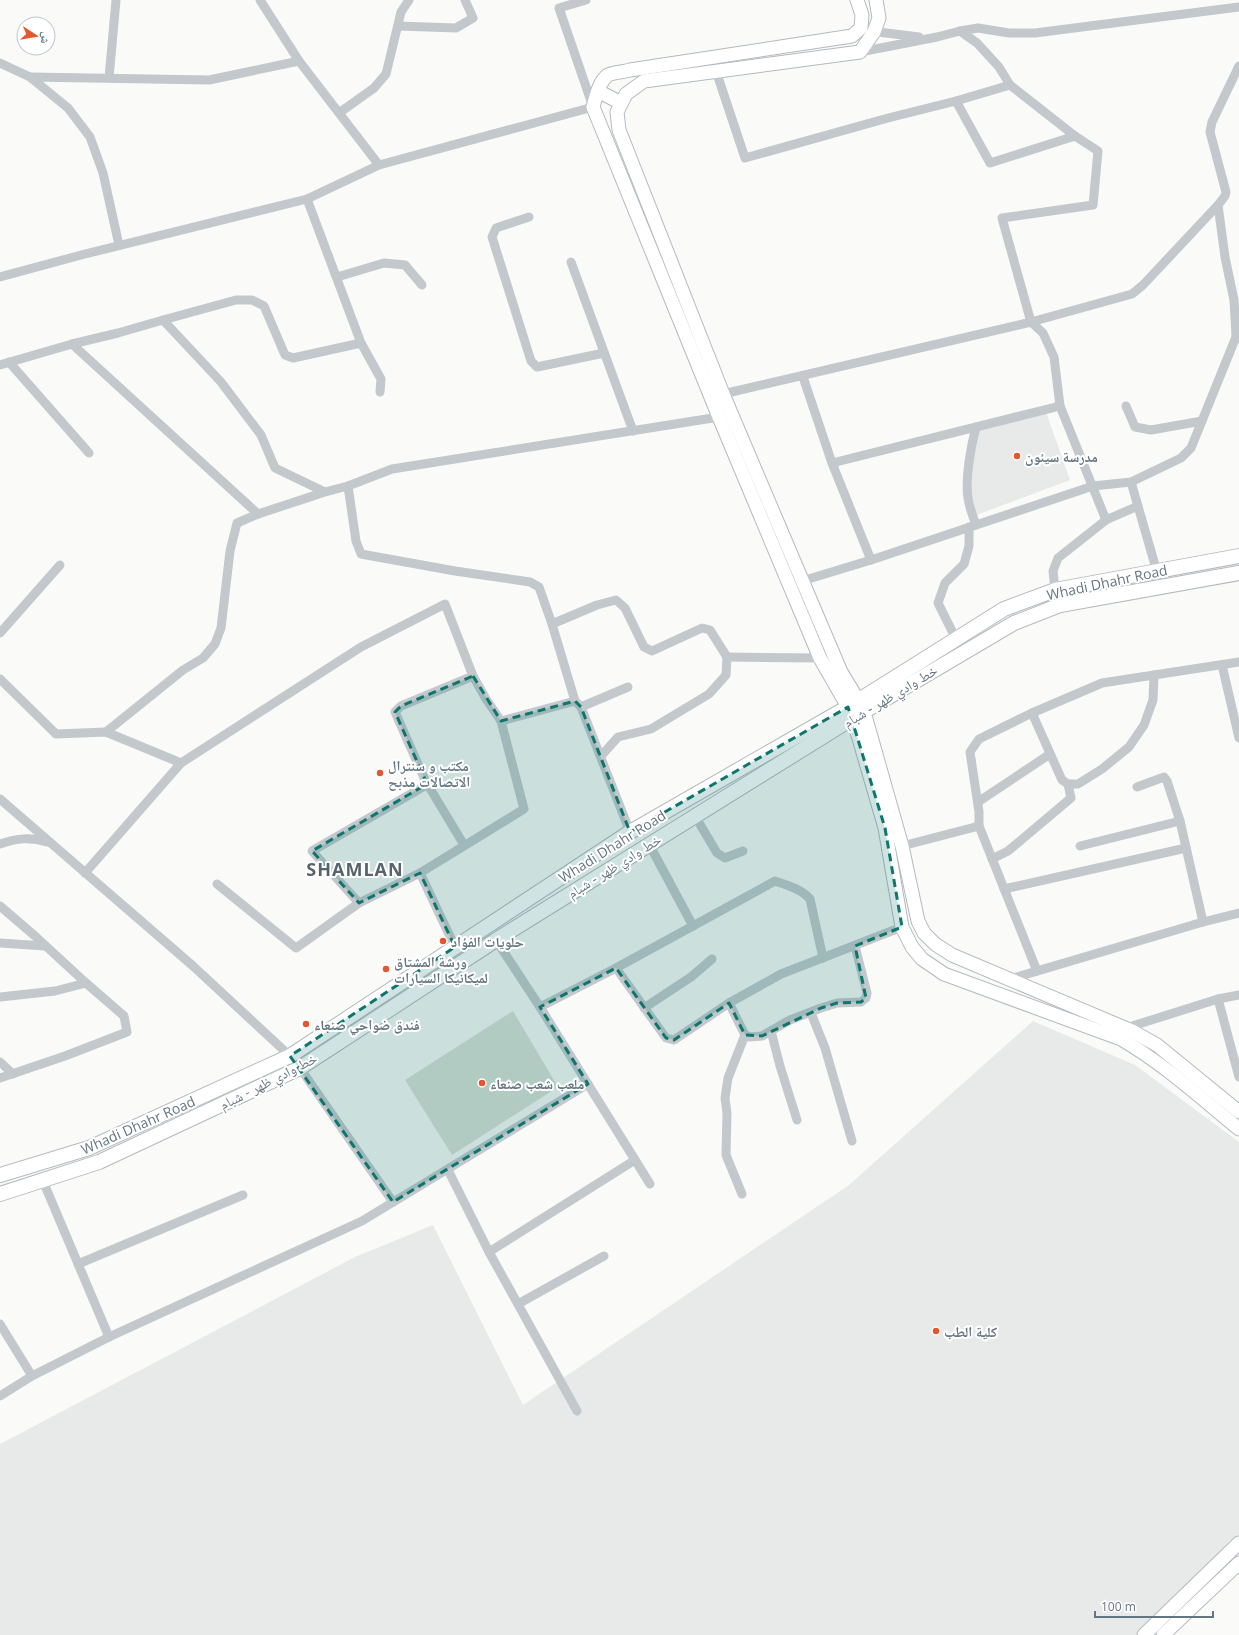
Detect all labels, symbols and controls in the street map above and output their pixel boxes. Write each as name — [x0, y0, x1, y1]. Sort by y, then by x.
north arrow — [16, 16, 56, 56]
text: ش — [37, 31, 55, 46]
place label: مدرسة سيئون — [1025, 447, 1098, 466]
marker: مدرسة سيئون — [1012, 451, 1022, 461]
street label: Whadi Dhahr Road — [1045, 560, 1169, 604]
street label: خط وادي ظهر - شبام — [839, 660, 942, 734]
place label: مكتب و سنترال الاتصالات مذبح — [388, 756, 470, 791]
marker: مكتب و سنترال الاتصالات مذبح — [375, 768, 385, 778]
street label: Whadi Dhahr Road — [555, 805, 669, 887]
street label: خط وادي ظهر - شبام — [564, 830, 666, 905]
district label: SHAMLAN — [306, 857, 404, 881]
place label: حلويات الفؤاد — [451, 932, 524, 951]
marker: حلويات الفؤاد — [438, 936, 448, 946]
place label: ورشة المشتاق لميكانيكا السيارات — [394, 952, 488, 987]
marker: ورشة المشتاق لميكانيكا السيارات — [381, 964, 391, 974]
place label: فندق ضواحي صنعاء — [314, 1015, 420, 1036]
marker: فندق ضواحي صنعاء — [301, 1019, 311, 1029]
street label: خط وادي ظهر - شبام — [216, 1048, 321, 1116]
place label: ملعب شعب صنعاء — [490, 1074, 584, 1093]
marker: ملعب شعب صنعاء — [477, 1078, 487, 1088]
street label: Whadi Dhahr Road — [78, 1091, 198, 1159]
place label: كلية الطب — [944, 1322, 997, 1341]
marker: كلية الطب — [931, 1326, 941, 1336]
scale bar — [1095, 1593, 1213, 1619]
text: 100 m — [1101, 1598, 1136, 1615]

